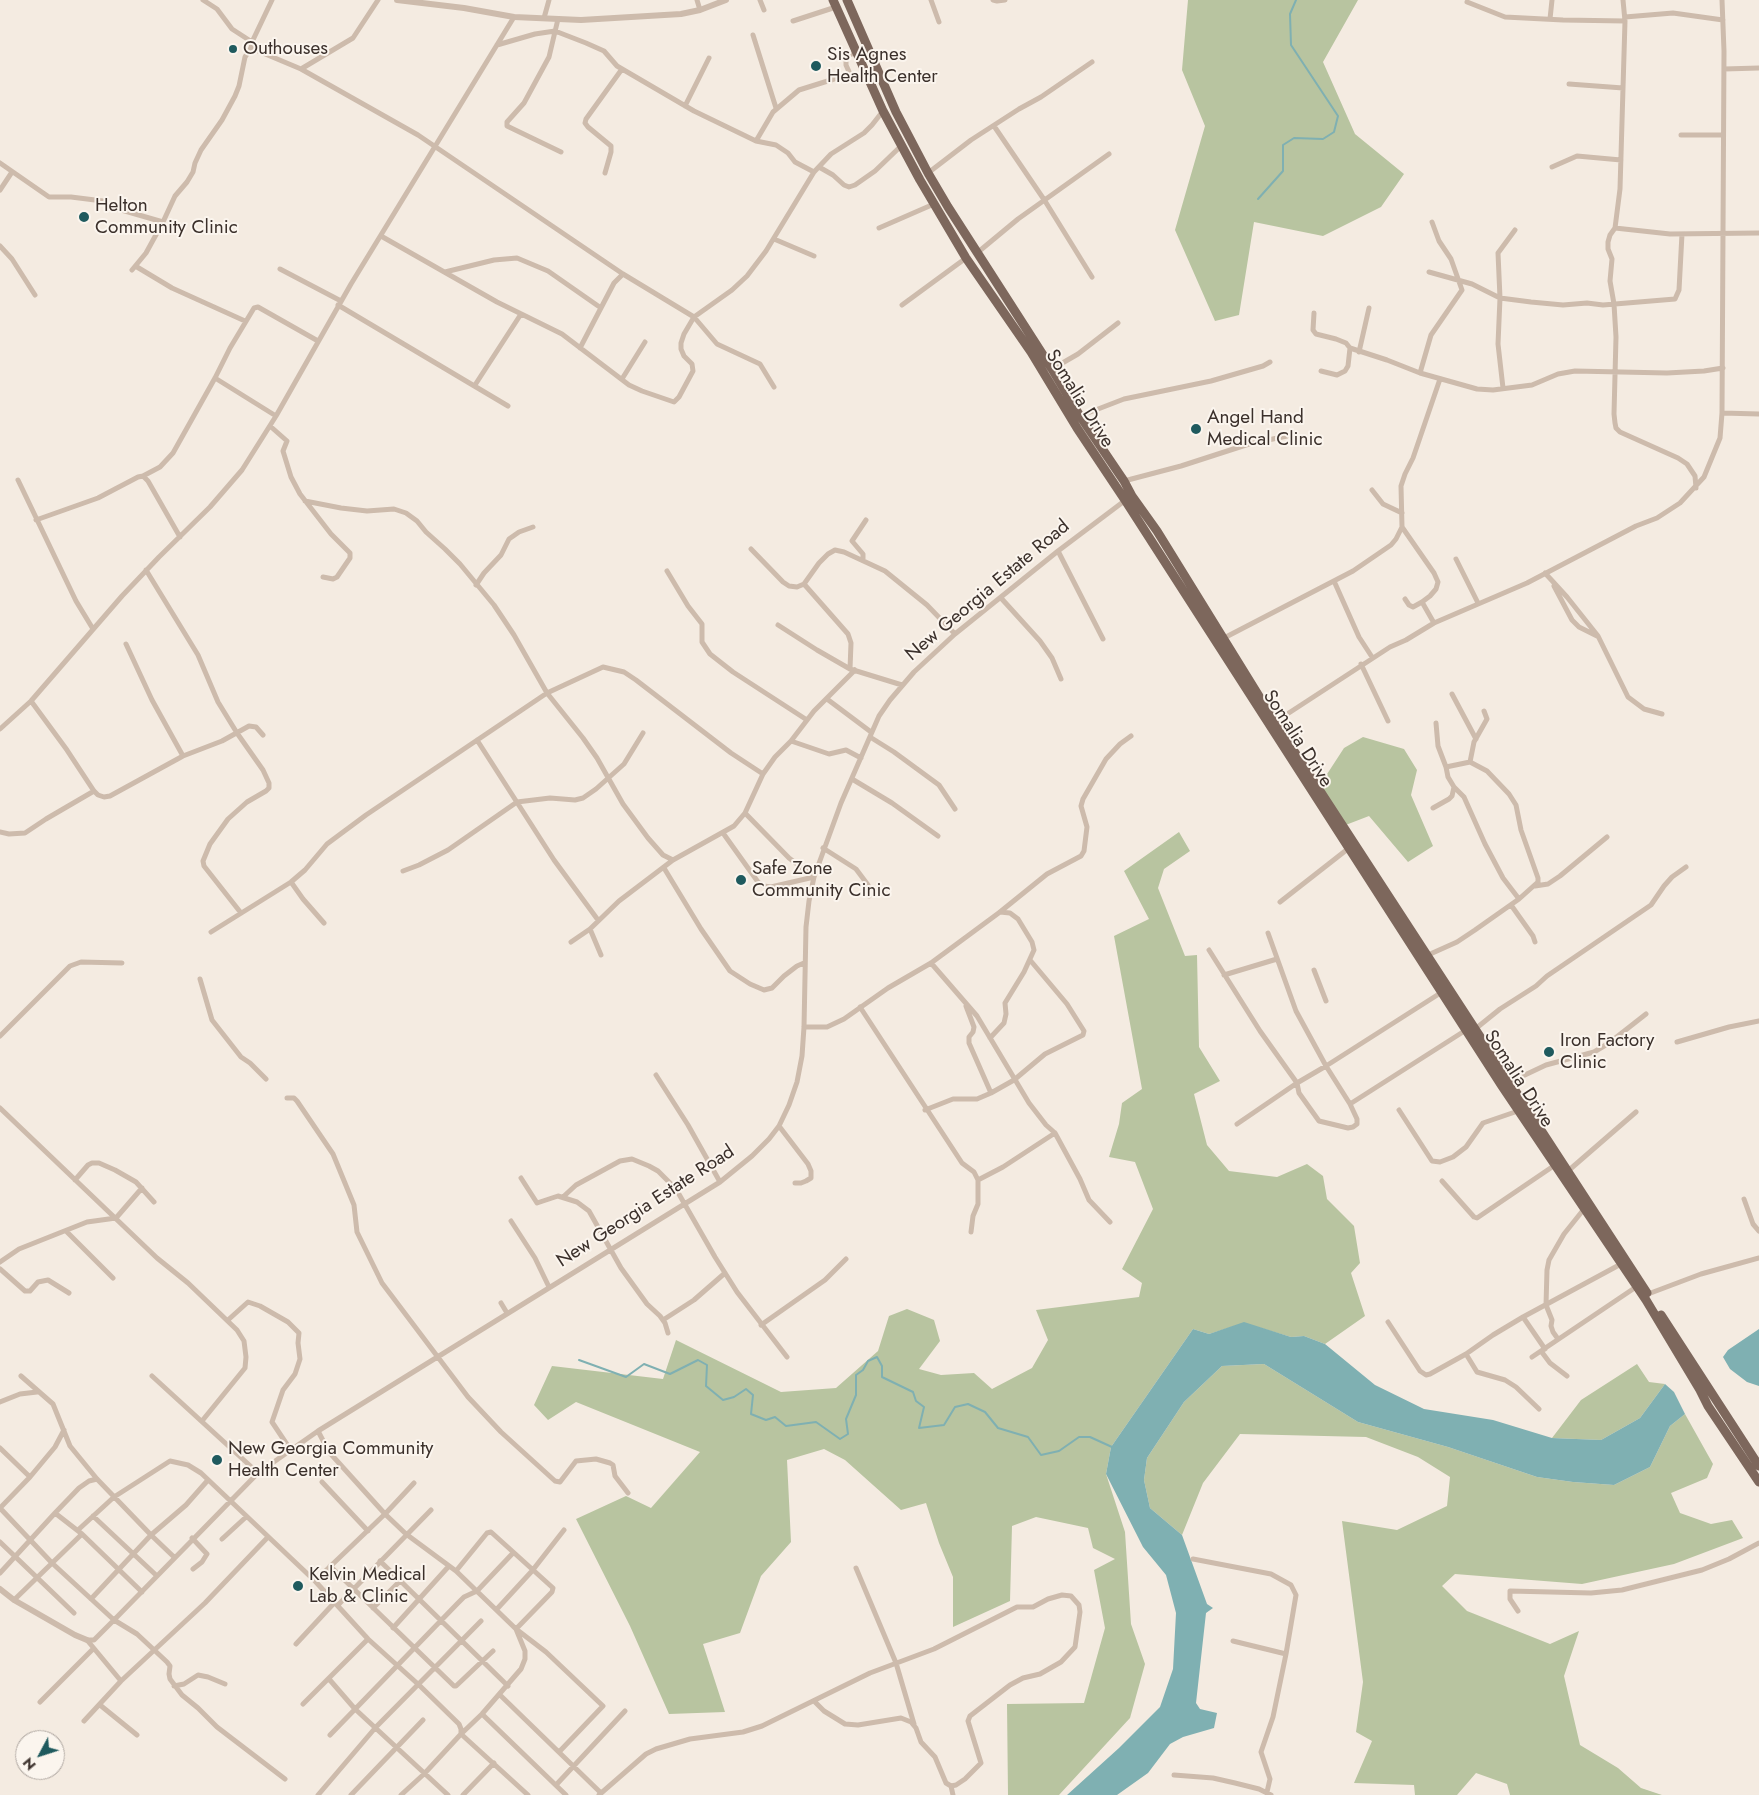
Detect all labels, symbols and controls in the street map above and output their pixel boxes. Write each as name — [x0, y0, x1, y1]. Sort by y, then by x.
place label: Outhouses — [243, 38, 328, 60]
marker: Outhouses — [227, 43, 239, 55]
place label: Sis Agnes Health Center — [827, 44, 938, 88]
marker: Sis Agnes Health Center — [809, 59, 823, 73]
place label: Helton Community Clinic — [95, 195, 238, 239]
marker: Helton Community Clinic — [77, 210, 91, 224]
street label: Somalia Drive — [1040, 346, 1118, 452]
place label: Angel Hand Medical Clinic — [1207, 407, 1323, 451]
marker: Angel Hand Medical Clinic — [1189, 422, 1203, 436]
street label: New Georgia Estate Road — [901, 516, 1075, 666]
street label: Somalia Drive — [1257, 686, 1337, 792]
place label: Safe Zone Community Cinic — [752, 858, 890, 902]
marker: Safe Zone Community Cinic — [734, 873, 748, 887]
street label: Somalia Drive — [1478, 1026, 1558, 1132]
place label: Iron Factory Clinic — [1560, 1030, 1654, 1074]
marker: Iron Factory Clinic — [1542, 1045, 1556, 1059]
street label: New Georgia Estate Road — [553, 1141, 739, 1273]
place label: New Georgia Community Health Center — [228, 1438, 433, 1482]
marker: New Georgia Community Health Center — [210, 1453, 224, 1467]
place label: Kelvin Medical Lab & Clinic — [309, 1564, 426, 1608]
marker: Kelvin Medical Lab & Clinic — [291, 1579, 305, 1593]
north arrow — [15, 1730, 65, 1780]
text: N — [18, 1753, 41, 1775]

